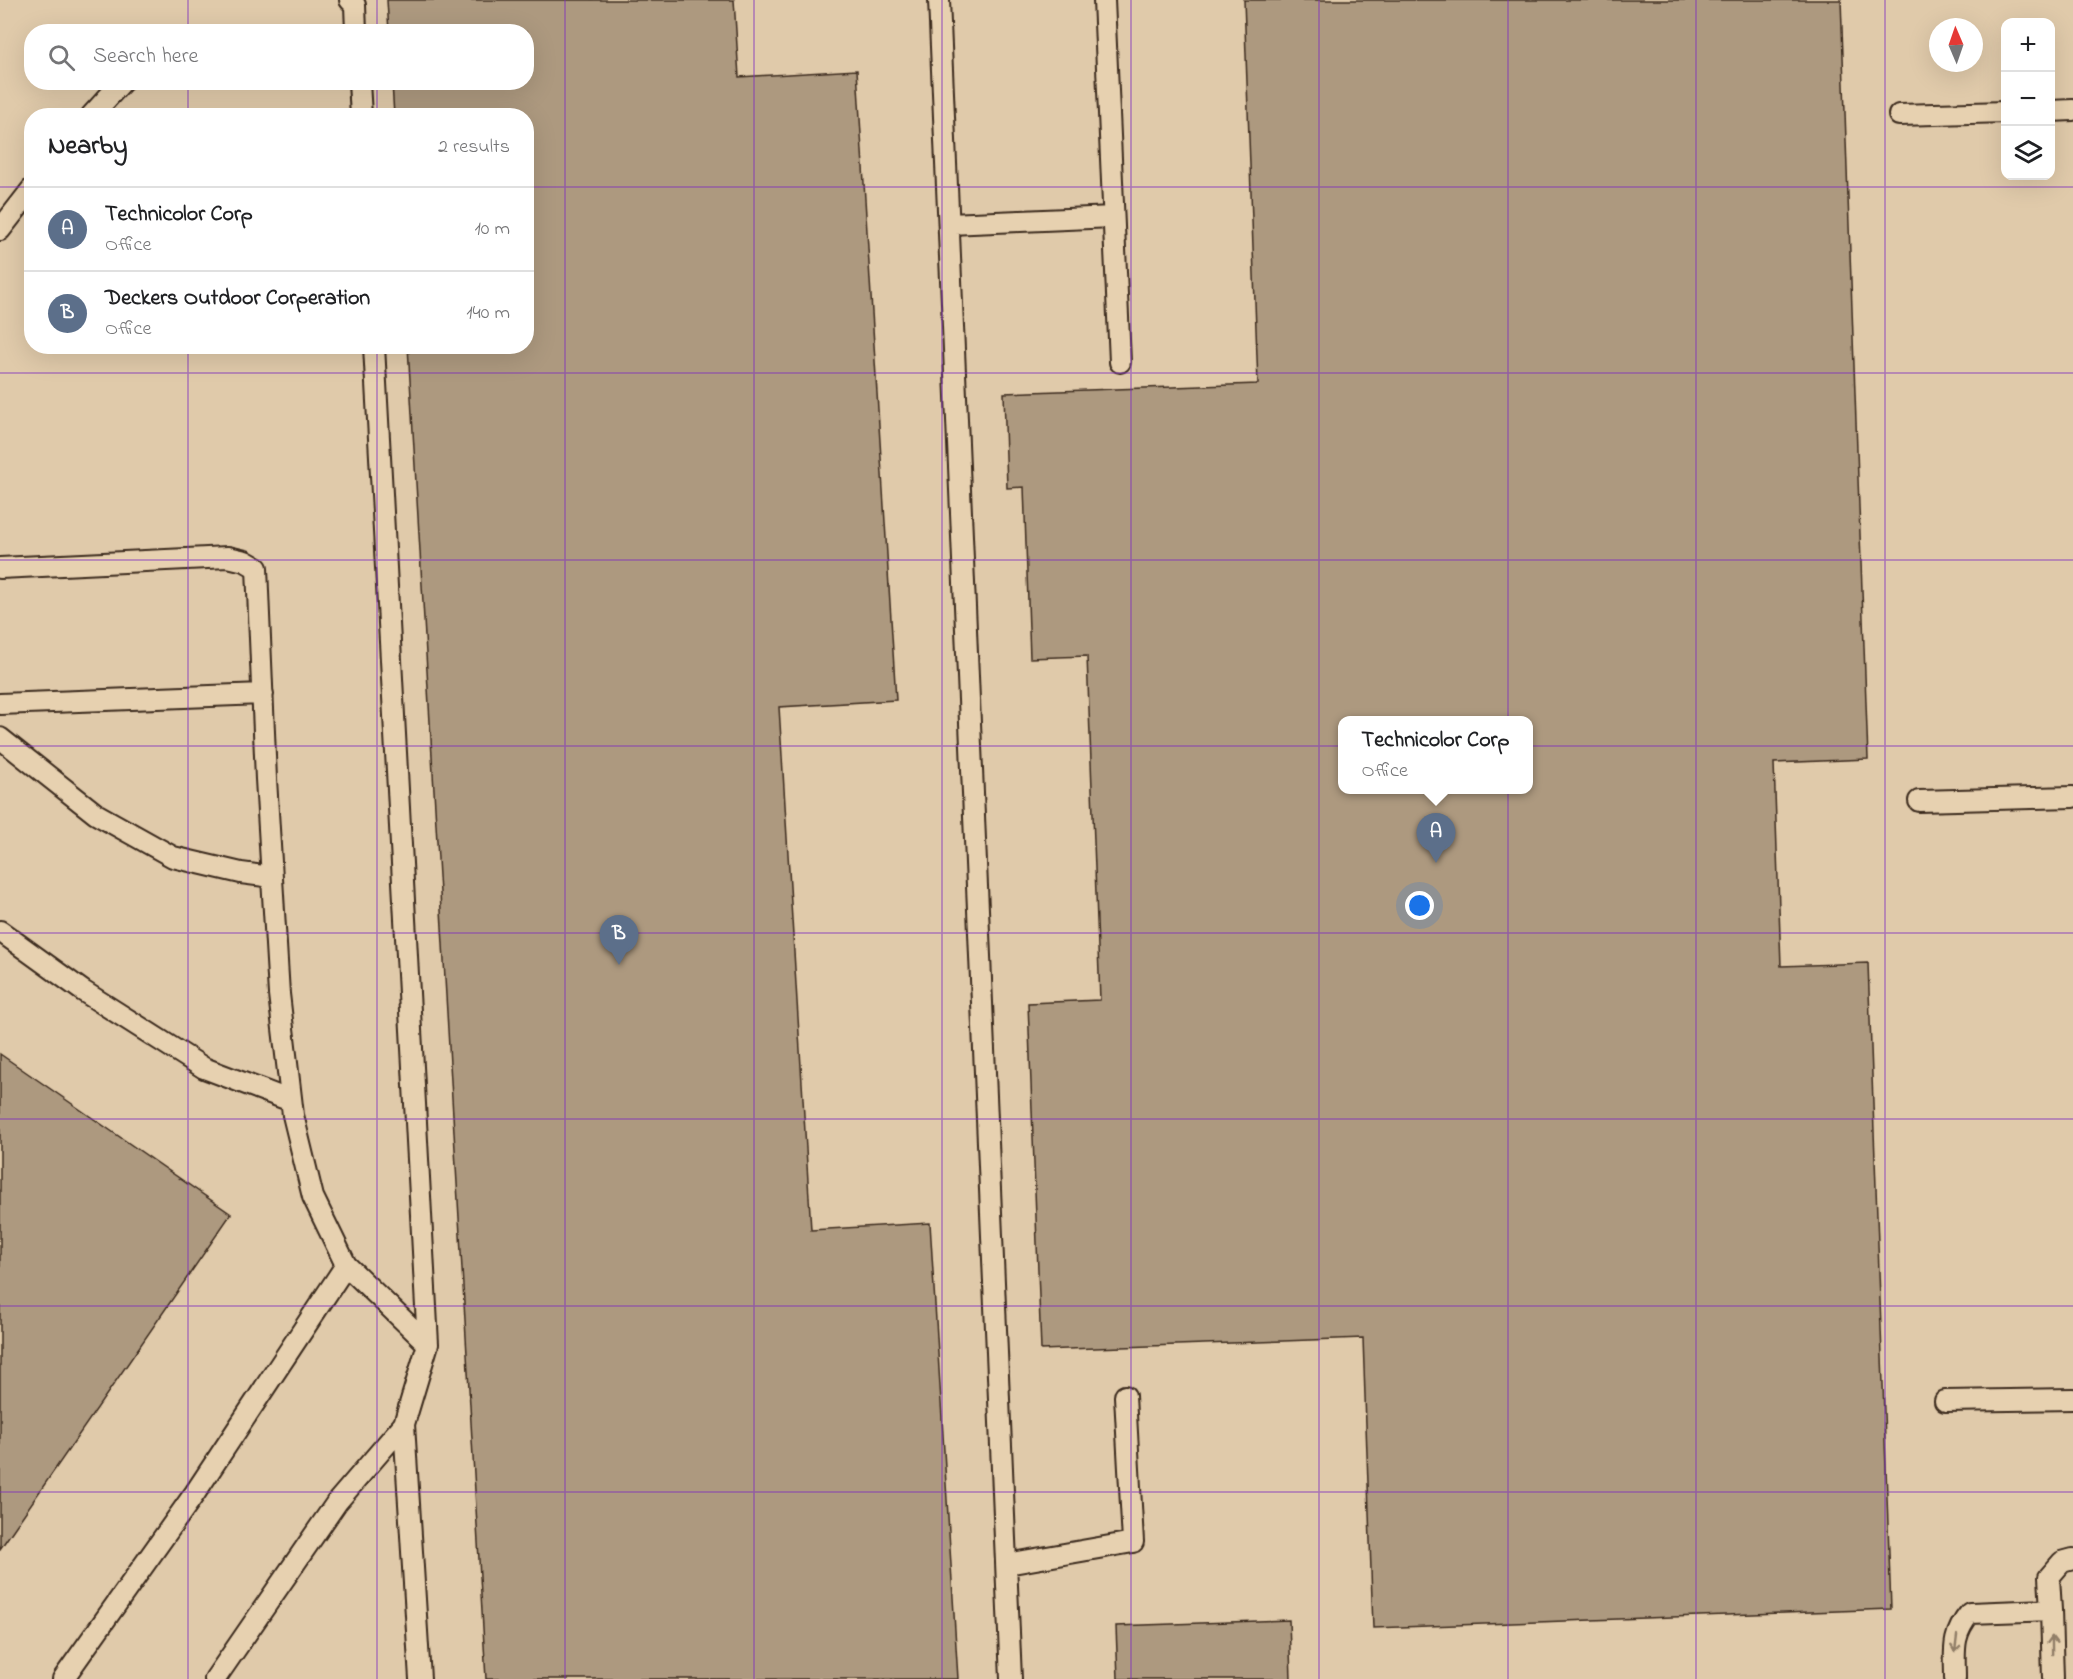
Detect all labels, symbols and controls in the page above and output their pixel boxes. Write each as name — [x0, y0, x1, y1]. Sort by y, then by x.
north arrow — [1929, 18, 1983, 72]
map controls — [2001, 18, 2055, 180]
button: + — [2001, 18, 2055, 72]
search box — [24, 24, 534, 90]
icon: search — [45, 41, 78, 74]
text: Search here — [93, 41, 198, 73]
button: − — [2001, 72, 2055, 126]
button: layers — [2001, 126, 2055, 180]
text: Nearby — [48, 128, 127, 166]
text: 2 results — [438, 133, 510, 162]
text: Technicolor Corp — [105, 199, 253, 231]
text: A — [61, 215, 74, 244]
text: 10 m — [474, 215, 510, 244]
text: Office — [105, 231, 151, 260]
text: Deckers Outdoor Corperation — [105, 283, 370, 315]
text: B — [61, 299, 74, 328]
text: 140 m — [466, 299, 510, 328]
text: Office — [105, 315, 151, 344]
popup — [1338, 716, 1533, 794]
text: Technicolor Corp — [1362, 725, 1509, 757]
text: Office — [1362, 757, 1408, 786]
pin: A — [1416, 814, 1456, 863]
your location — [1405, 891, 1434, 920]
pin: B — [600, 916, 638, 965]
one-way arrow — [1950, 1633, 1961, 1653]
one-way arrow — [2046, 1635, 2057, 1655]

